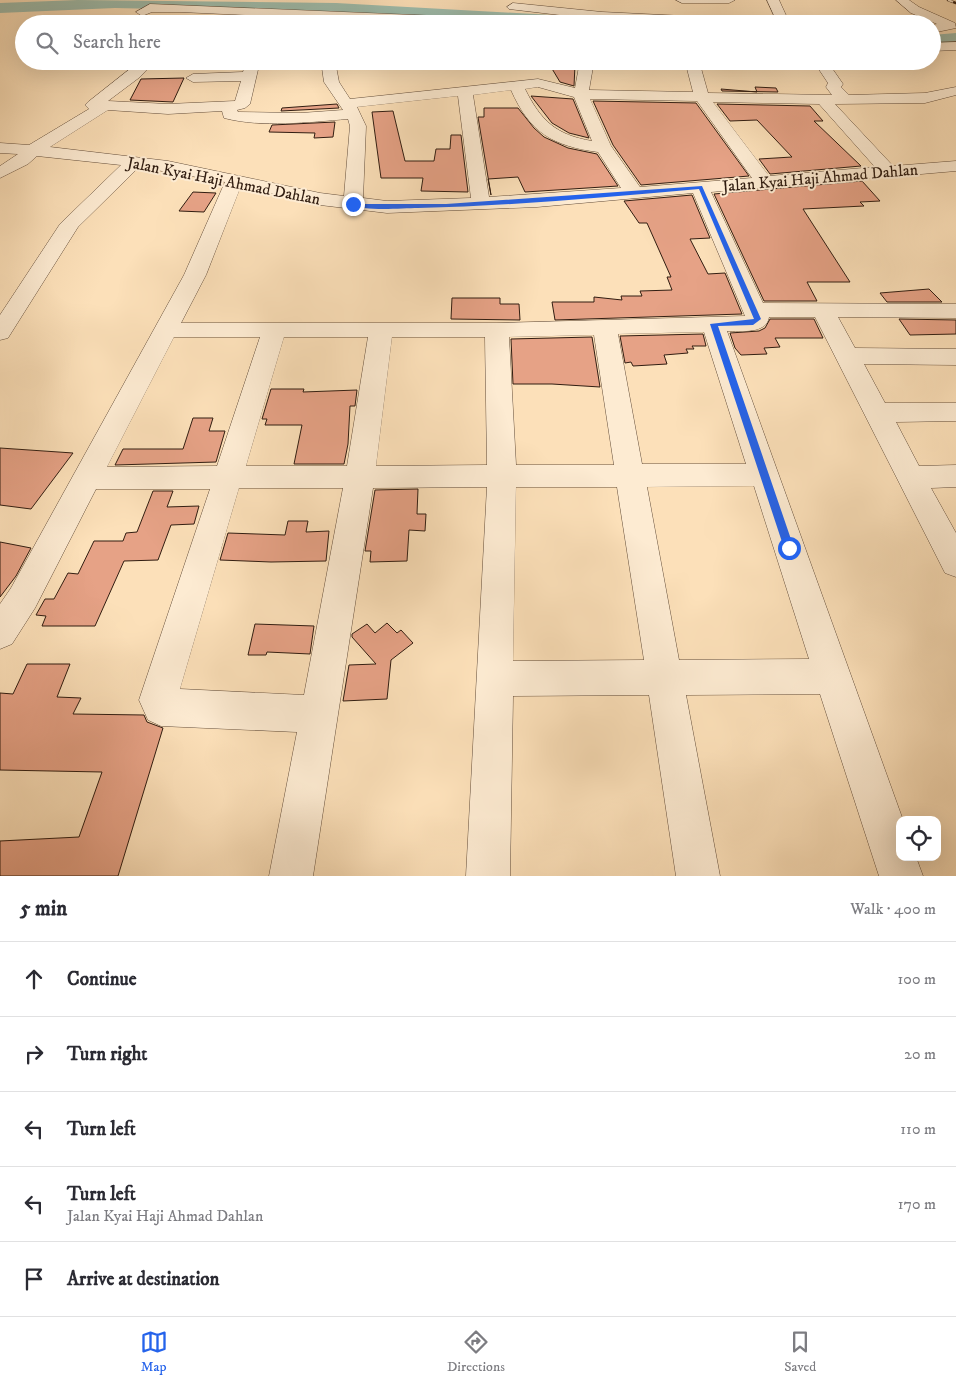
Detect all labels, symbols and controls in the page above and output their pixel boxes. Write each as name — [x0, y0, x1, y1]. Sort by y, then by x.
search box — [15, 15, 941, 70]
icon: search — [33, 29, 61, 57]
text: Search here — [73, 31, 161, 54]
street label: Jalan Kyai Haji Ahmad Dahlan — [124, 152, 323, 210]
street label: Jalan Kyai Haji Ahmad Dahlan — [719, 159, 919, 197]
route end — [342, 193, 365, 216]
route start — [778, 537, 801, 560]
map controls — [896, 816, 941, 861]
button: locate — [896, 816, 941, 861]
text: 5 min — [20, 896, 67, 922]
text: Walk · 400 m — [850, 899, 936, 919]
icon: ahead — [20, 965, 48, 993]
text: Continue — [67, 968, 137, 991]
text: 100 m — [898, 969, 936, 989]
icon: right — [20, 1040, 48, 1068]
text: Turn right — [67, 1043, 147, 1066]
text: 20 m — [904, 1044, 936, 1064]
icon: left — [20, 1115, 48, 1143]
text: Turn left — [67, 1118, 136, 1141]
text: 110 m — [900, 1119, 936, 1139]
text: Turn left — [67, 1183, 136, 1206]
icon: left — [20, 1190, 48, 1218]
text: 170 m — [898, 1194, 936, 1214]
text: Jalan Kyai Haji Ahmad Dahlan — [67, 1206, 263, 1226]
icon: arrive — [20, 1265, 48, 1293]
text: Arrive at destination — [67, 1268, 219, 1291]
tab: Map — [140, 1328, 168, 1376]
tab: Directions — [447, 1328, 505, 1376]
tab: Saved — [784, 1328, 816, 1376]

